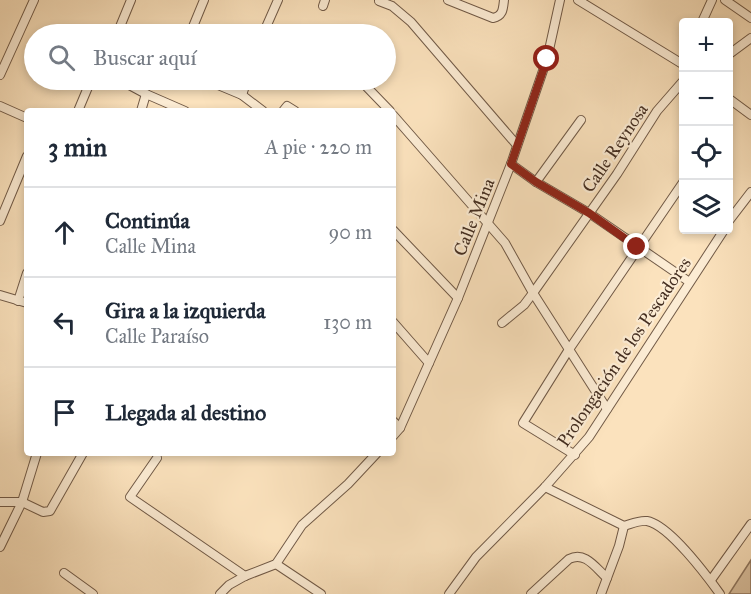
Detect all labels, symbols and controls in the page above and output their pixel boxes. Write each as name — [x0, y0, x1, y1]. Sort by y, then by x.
map controls — [679, 18, 733, 234]
button: + — [679, 18, 733, 72]
search box — [24, 24, 396, 90]
icon: search — [45, 41, 78, 74]
text: Buscar aquí — [93, 44, 196, 71]
route start — [533, 45, 559, 71]
button: − — [679, 72, 733, 126]
street label: Calle Reynosa — [577, 99, 653, 197]
button: locate — [679, 126, 733, 180]
text: 3 min — [48, 131, 107, 163]
text: A pie · 220 m — [265, 135, 372, 159]
street label: Calle Mina — [448, 175, 500, 259]
button: layers — [679, 180, 733, 234]
text: Continúa — [105, 207, 190, 234]
icon: ahead — [48, 216, 81, 249]
text: 90 m — [329, 220, 372, 244]
route end — [623, 233, 649, 259]
text: Calle Mina — [105, 234, 196, 258]
street label: Prolongación de los Pescadores — [552, 253, 697, 451]
text: Gira a la izquierda — [105, 297, 266, 324]
icon: left — [48, 306, 81, 339]
text: 130 m — [323, 310, 372, 334]
text: Calle Paraíso — [105, 324, 209, 348]
icon: arrive — [48, 396, 81, 429]
text: Llegada al destino — [105, 399, 266, 426]

